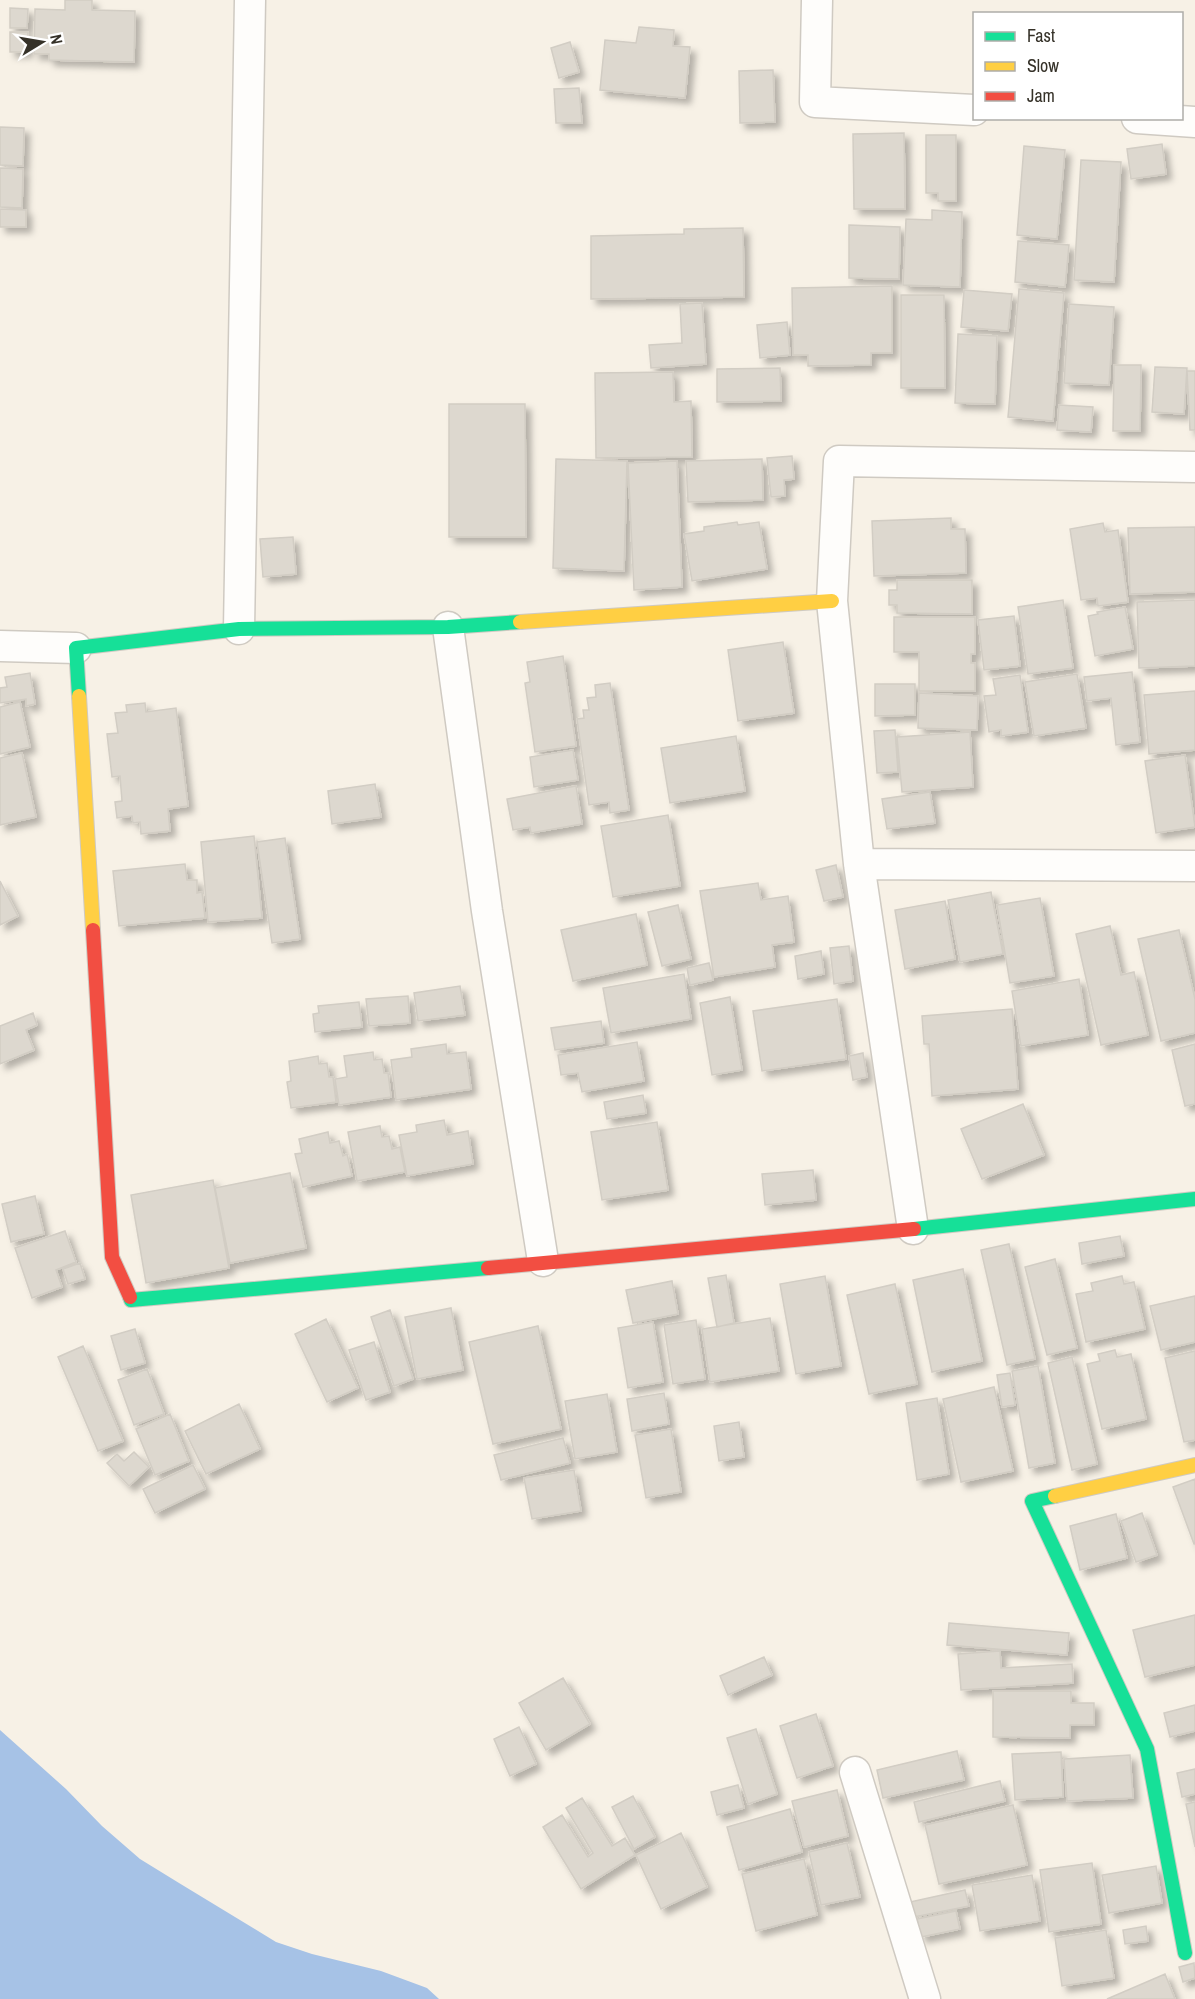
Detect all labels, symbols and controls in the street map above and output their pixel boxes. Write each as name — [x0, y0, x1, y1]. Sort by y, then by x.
north arrow — [12, 12, 72, 72]
legend — [973, 12, 1183, 120]
text: Fast — [1027, 23, 1055, 48]
text: N — [45, 32, 68, 46]
text: Slow — [1027, 53, 1059, 78]
text: Jam — [1027, 83, 1055, 108]

